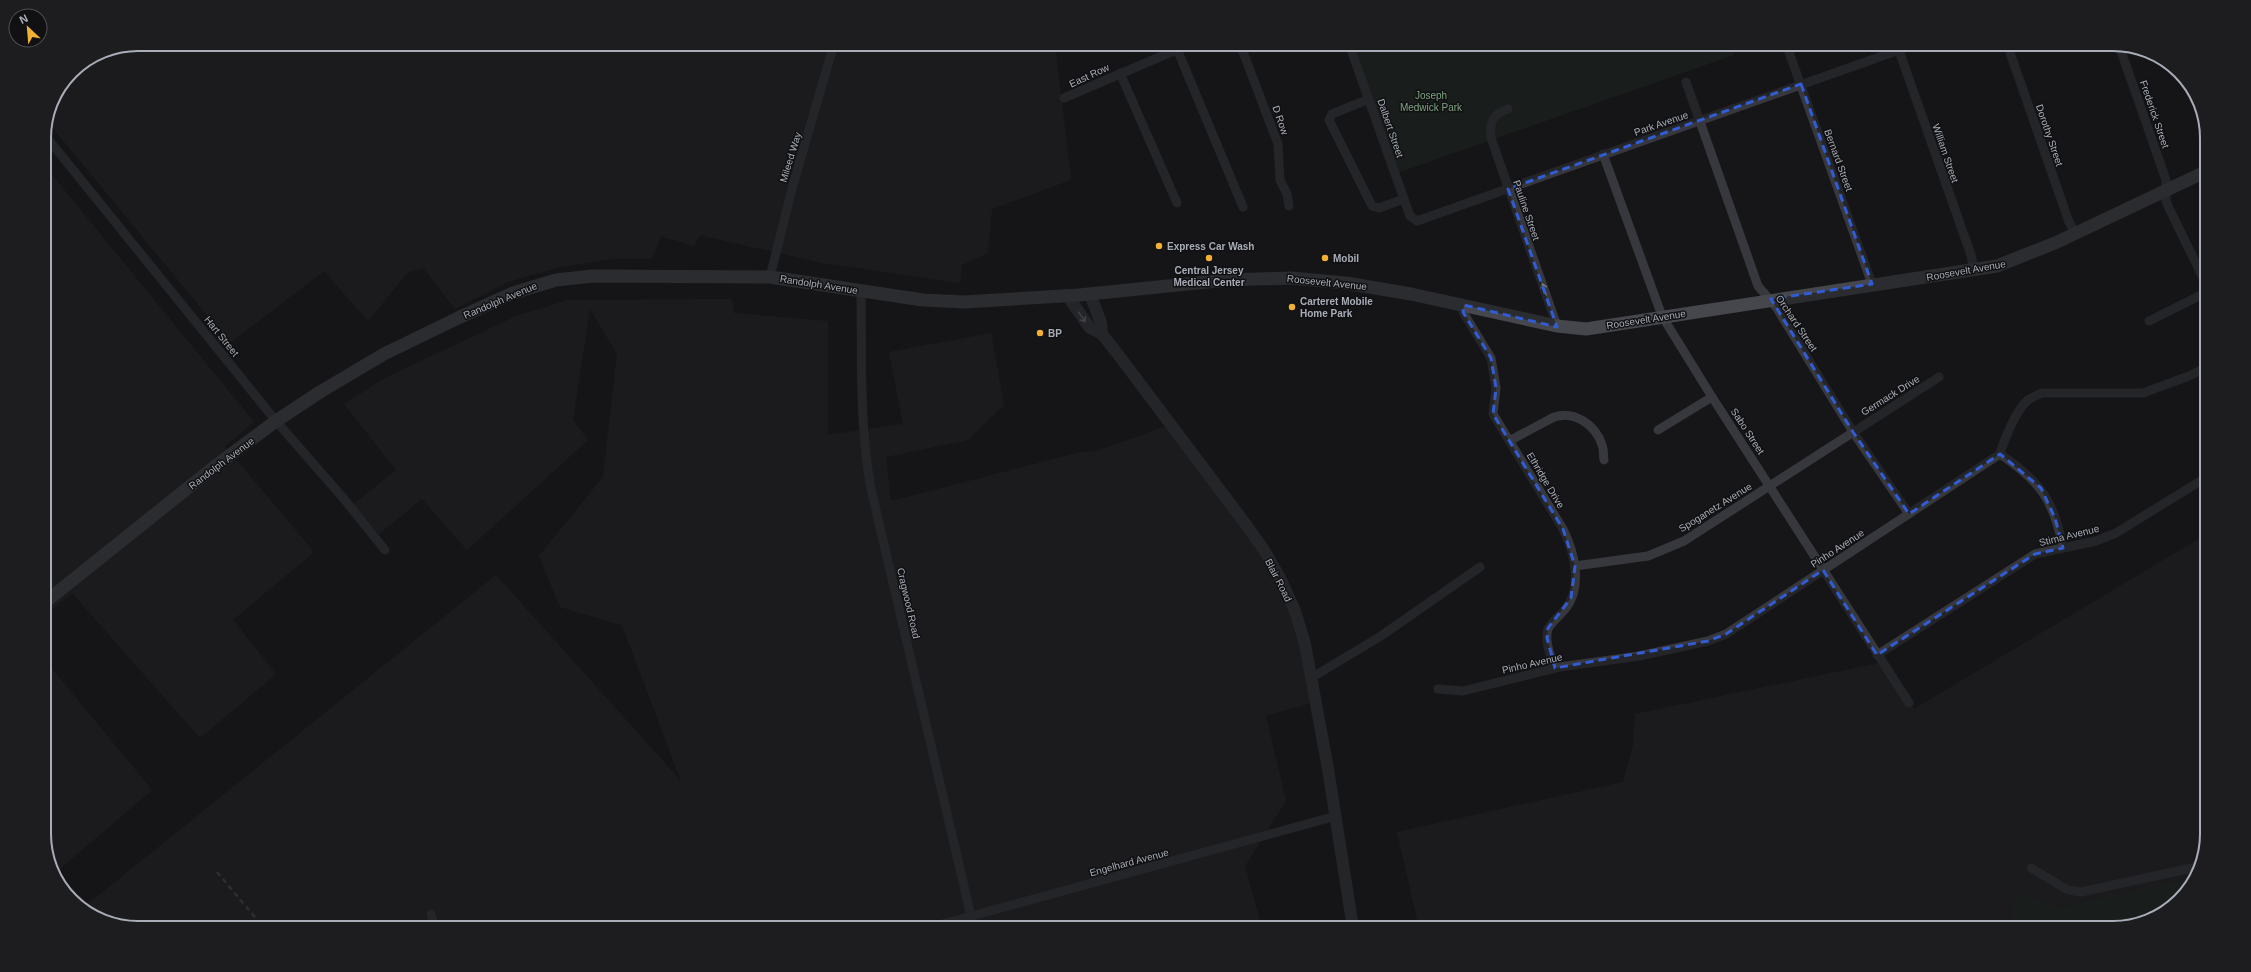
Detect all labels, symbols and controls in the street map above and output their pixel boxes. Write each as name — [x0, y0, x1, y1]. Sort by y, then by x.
north arrow — [8, 8, 48, 48]
text: N — [17, 12, 30, 26]
street label: East Row — [1067, 61, 1112, 89]
street label: Frederick Street — [2138, 79, 2171, 150]
park label: Joseph Medwick Park — [1400, 90, 1463, 113]
street label: Dalbert Street — [1375, 97, 1406, 159]
street label: Dorothy Street — [2034, 103, 2065, 168]
street label: D Row — [1270, 104, 1291, 137]
street label: Park Avenue — [1633, 109, 1690, 138]
street label: William Street — [1930, 122, 1961, 184]
street label: Bernard Street — [1822, 128, 1855, 193]
street label: Mileed Way — [778, 131, 803, 184]
street label: Pauline Street — [1511, 179, 1542, 242]
marker: Express Car Wash — [1154, 241, 1164, 251]
place label: Express Car Wash — [1167, 241, 1254, 252]
marker: Central Jersey Medical Center — [1204, 253, 1214, 263]
marker: Mobil — [1320, 253, 1330, 263]
place label: Mobil — [1333, 253, 1359, 264]
street label: Roosevelt Avenue — [1926, 258, 2007, 283]
place label: Central Jersey Medical Center — [1173, 265, 1245, 288]
street label: Randolph Avenue — [779, 273, 859, 296]
street label: Roosevelt Avenue — [1286, 273, 1368, 292]
street label: Randolph Avenue — [462, 280, 539, 321]
one-way arrow — [1539, 284, 1547, 296]
street label: Orchard Street — [1774, 293, 1820, 354]
place label: Carteret Mobile Home Park — [1300, 296, 1373, 319]
marker: Carteret Mobile Home Park — [1287, 302, 1297, 312]
street label: Roosevelt Avenue — [1605, 308, 1687, 331]
one-way arrow — [1078, 311, 1086, 322]
street label: Hart Street — [202, 314, 241, 359]
marker: BP — [1035, 328, 1045, 338]
place label: BP — [1048, 328, 1062, 339]
street label: Germack Drive — [1859, 373, 1922, 418]
street label: Sabo Street — [1729, 406, 1767, 457]
street label: Randolph Avenue — [187, 435, 256, 491]
street label: Ethridge Drive — [1525, 450, 1567, 511]
street label: Spoganetz Avenue — [1677, 480, 1754, 534]
street label: Stima Avenue — [2038, 523, 2101, 548]
street label: Pinho Avenue — [1808, 527, 1866, 570]
street label: Blair Road — [1263, 557, 1294, 604]
street label: Cragwood Road — [895, 567, 922, 640]
street label: Pinho Avenue — [1501, 651, 1564, 676]
street label: Engelhard Avenue — [1088, 847, 1170, 878]

